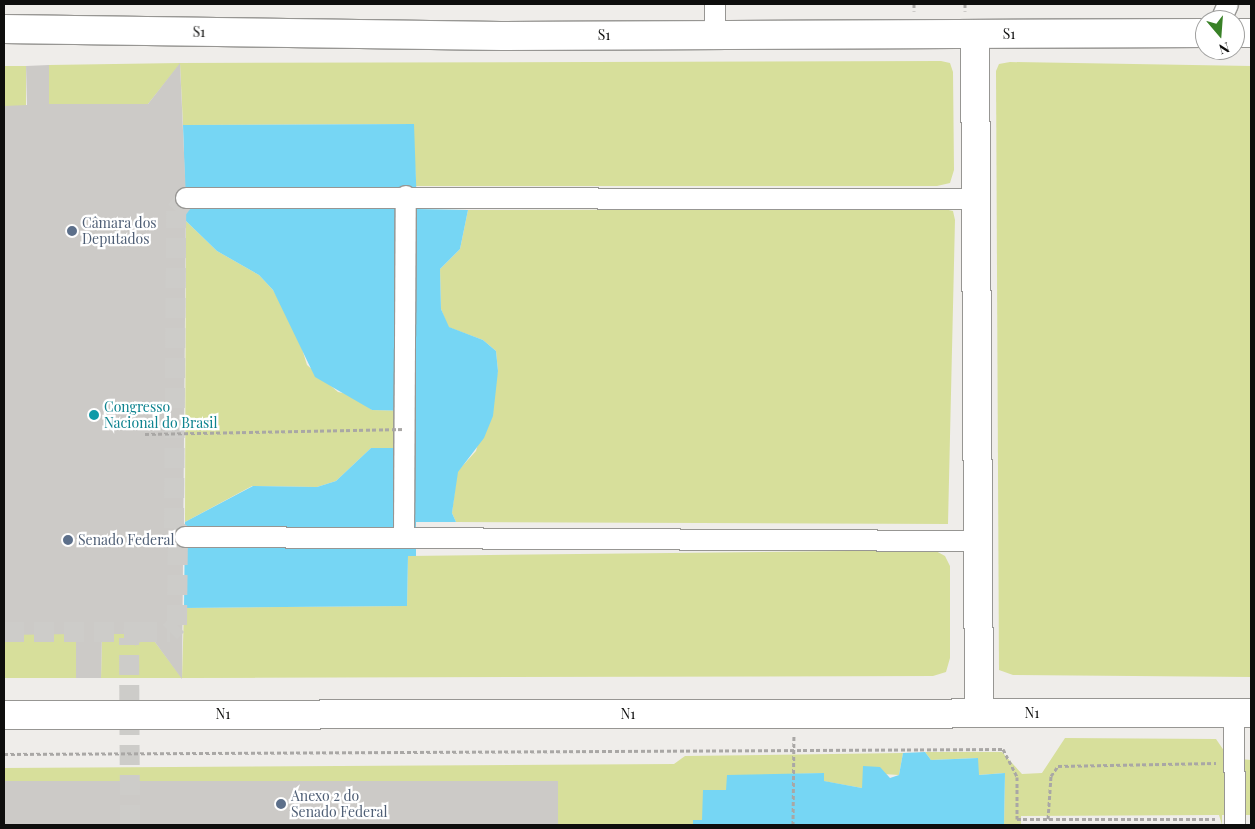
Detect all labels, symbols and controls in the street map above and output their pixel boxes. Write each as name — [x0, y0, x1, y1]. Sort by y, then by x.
north arrow — [1195, 10, 1245, 60]
street label: S1 — [192, 23, 206, 41]
street label: S1 — [1003, 26, 1015, 42]
street label: S1 — [598, 27, 610, 43]
text: N — [1217, 38, 1232, 59]
place label: Câmara dos Deputados — [82, 215, 157, 248]
marker: Câmara dos Deputados — [66, 225, 78, 237]
place label: Congresso Nacional do Brasil — [104, 399, 217, 432]
marker: Congresso Nacional do Brasil — [88, 409, 100, 421]
place label: Senado Federal — [78, 532, 174, 548]
marker: Senado Federal — [62, 534, 74, 546]
street label: N1 — [1024, 705, 1040, 721]
street label: N1 — [215, 706, 231, 722]
street label: N1 — [620, 706, 636, 722]
place label: Anexo 2 do Senado Federal — [291, 788, 387, 820]
marker: Anexo 2 do Senado Federal — [275, 798, 287, 810]

